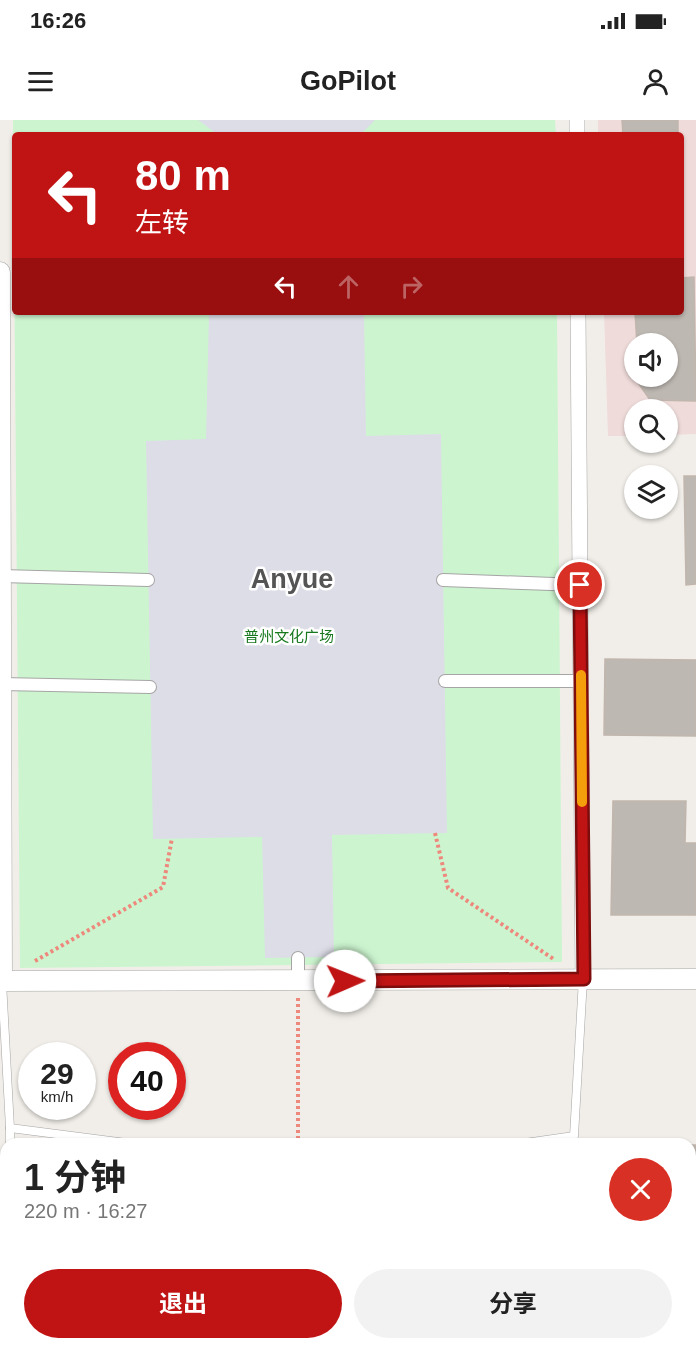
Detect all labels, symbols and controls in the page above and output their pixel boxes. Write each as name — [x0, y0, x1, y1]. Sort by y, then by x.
text: 16:26 — [30, 8, 86, 33]
icon: menu — [24, 65, 57, 98]
icon: person — [639, 65, 672, 98]
text: GoPilot — [300, 66, 396, 96]
text: 80 m — [135, 152, 231, 199]
icon: left — [36, 156, 114, 234]
text: 左转 — [135, 208, 189, 238]
icon: left — [269, 270, 302, 303]
icon: ahead — [332, 270, 365, 303]
icon: right — [395, 270, 428, 303]
map controls — [624, 333, 678, 519]
button: sound — [624, 333, 678, 387]
button: search — [624, 399, 678, 453]
button: layers — [624, 465, 678, 519]
pin — [554, 559, 605, 610]
district label: Anyue — [251, 564, 333, 594]
icon: arrive — [563, 568, 596, 601]
park label: 普州文化广场 — [244, 628, 334, 645]
position arrow — [313, 949, 377, 1013]
speed limit sign: 40 — [108, 1042, 186, 1120]
text: 29 — [40, 1057, 74, 1090]
text: km/h — [41, 1088, 73, 1105]
text: 1 分钟 — [24, 1157, 126, 1198]
button: close — [609, 1158, 672, 1221]
text: 220 m · 16:27 — [24, 1200, 147, 1222]
button: 退出 — [24, 1269, 342, 1338]
button: 分享 — [354, 1269, 672, 1338]

